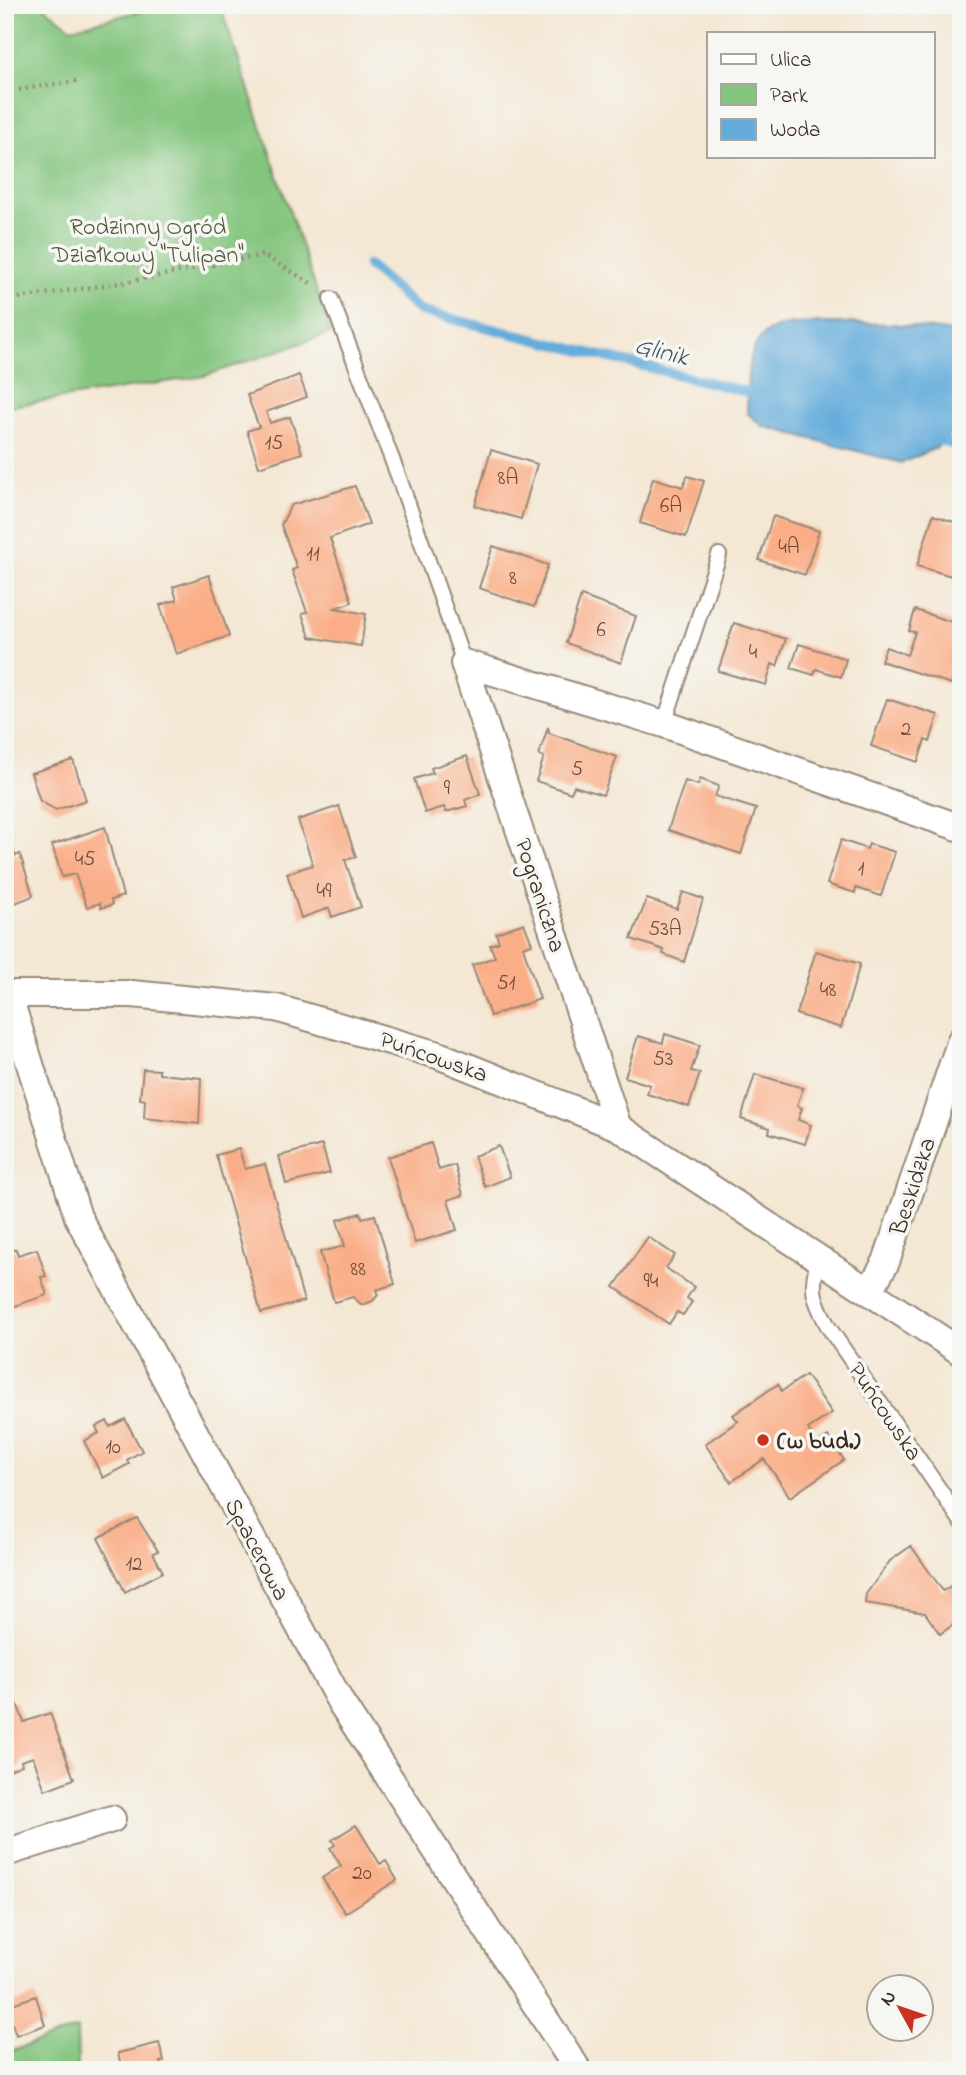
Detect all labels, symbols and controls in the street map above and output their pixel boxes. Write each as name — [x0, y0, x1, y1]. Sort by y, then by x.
legend — [707, 32, 934, 158]
text: Ulica — [770, 46, 811, 76]
text: Park — [770, 82, 809, 112]
text: Woda — [770, 116, 820, 146]
park label: Rodzinny Ogród Działkowy "Tulipan" — [51, 211, 244, 275]
water label: Glinik — [630, 328, 694, 378]
house number: 15 — [265, 429, 283, 459]
house number: 8A — [498, 464, 518, 494]
house number: 6A — [660, 492, 682, 522]
house number: 4A — [778, 533, 800, 563]
house number: 11 — [306, 540, 320, 570]
house number: 8 — [509, 564, 517, 594]
house number: 6 — [596, 616, 606, 646]
house number: 4 — [749, 638, 758, 668]
house number: 2 — [901, 715, 911, 745]
house number: 5 — [571, 755, 583, 785]
house number: 9 — [444, 774, 451, 804]
street label: Pograniczna — [504, 834, 573, 957]
house number: 45 — [75, 845, 95, 875]
house number: 1 — [858, 855, 865, 885]
house number: 49 — [317, 877, 332, 907]
house number: 53A — [648, 915, 682, 945]
house number: 51 — [497, 969, 516, 999]
house number: 48 — [820, 976, 836, 1006]
street label: Puńcowska — [374, 1024, 492, 1093]
house number: 53 — [653, 1045, 673, 1075]
street label: Beskidzka — [882, 1133, 947, 1241]
house number: 88 — [350, 1255, 366, 1285]
house number: 94 — [644, 1267, 659, 1297]
street label: Puńcowska — [838, 1356, 930, 1469]
place label: (w bud.) — [777, 1425, 861, 1460]
marker: (w bud.) — [755, 1432, 771, 1448]
house number: 10 — [105, 1433, 121, 1463]
street label: Spacerowa — [214, 1493, 297, 1608]
house number: 12 — [125, 1550, 143, 1580]
house number: 20 — [352, 1859, 372, 1889]
north arrow — [864, 1974, 934, 2044]
text: N — [874, 1985, 903, 2012]

